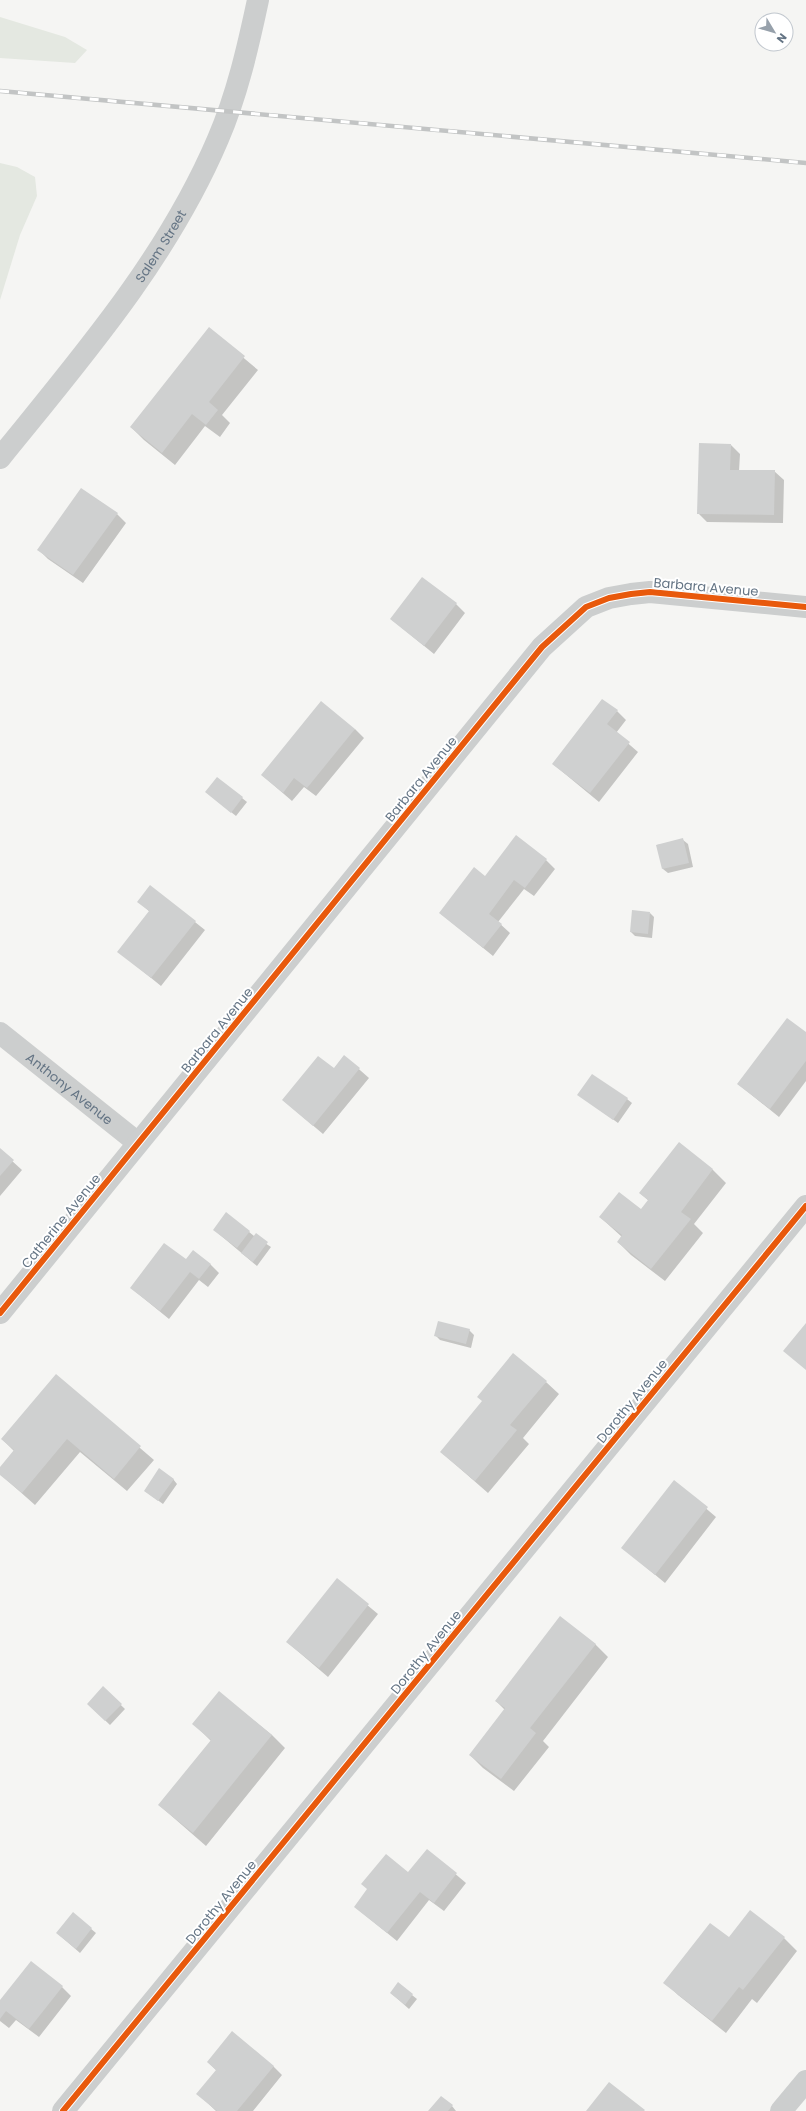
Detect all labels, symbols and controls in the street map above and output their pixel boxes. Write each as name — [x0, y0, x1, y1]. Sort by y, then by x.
north arrow — [754, 12, 794, 52]
text: N — [773, 30, 791, 46]
street label: Salem Street — [130, 206, 191, 286]
street label: Barbara Avenue — [653, 573, 759, 601]
street label: Barbara Avenue — [381, 732, 461, 826]
street label: Barbara Avenue — [177, 983, 257, 1077]
street label: Anthony Avenue — [22, 1048, 117, 1129]
street label: Catherine Avenue — [17, 1170, 105, 1272]
street label: Dorothy Avenue — [592, 1355, 672, 1447]
street label: Dorothy Avenue — [386, 1606, 466, 1698]
street label: Dorothy Avenue — [181, 1856, 261, 1948]

